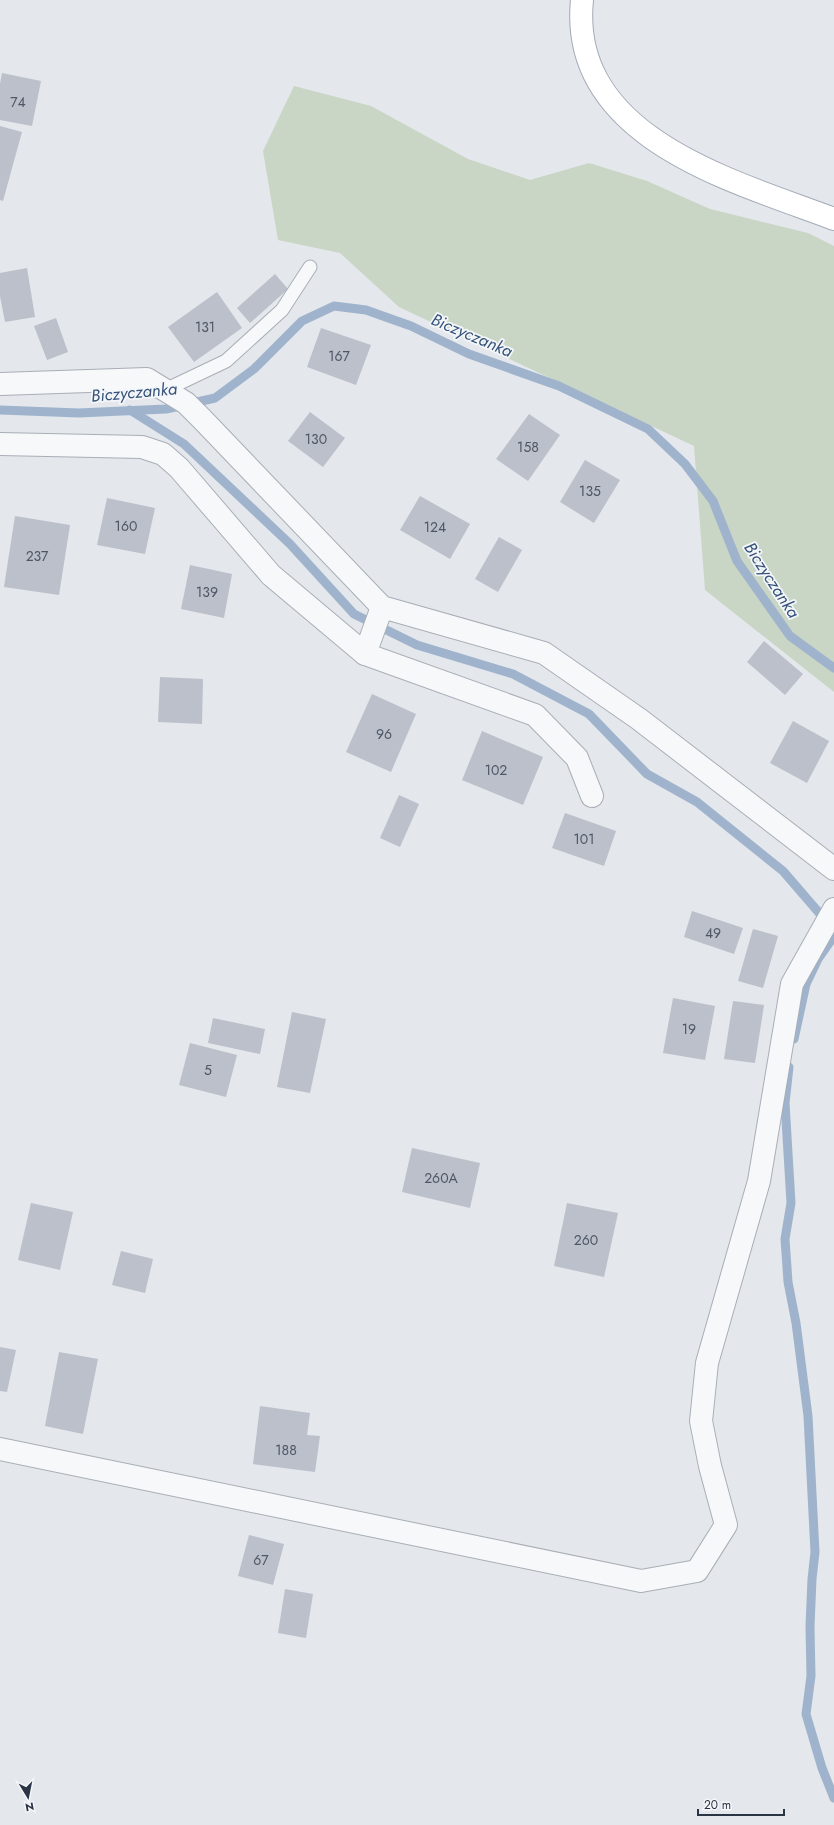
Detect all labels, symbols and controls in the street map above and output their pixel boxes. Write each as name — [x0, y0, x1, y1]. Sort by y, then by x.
house number: 74 — [10, 92, 26, 112]
water label: Biczyczanka — [428, 307, 517, 363]
house number: 131 — [195, 317, 215, 337]
house number: 167 — [328, 346, 351, 366]
water label: Biczyczanka — [90, 376, 179, 408]
house number: 130 — [305, 429, 327, 449]
house number: 158 — [517, 437, 539, 457]
house number: 135 — [579, 481, 601, 501]
house number: 160 — [115, 516, 137, 536]
house number: 124 — [424, 517, 446, 537]
water label: Biczyczanka — [738, 537, 806, 623]
house number: 237 — [26, 546, 49, 566]
house number: 139 — [196, 582, 218, 602]
house number: 96 — [376, 724, 392, 744]
house number: 102 — [485, 760, 507, 780]
house number: 101 — [574, 829, 595, 849]
house number: 49 — [705, 923, 721, 943]
house number: 19 — [682, 1019, 696, 1039]
house number: 5 — [204, 1060, 212, 1080]
house number: 260A — [424, 1168, 459, 1188]
house number: 260 — [574, 1230, 598, 1250]
house number: 188 — [275, 1440, 297, 1460]
house number: 67 — [253, 1550, 269, 1570]
north arrow — [8, 1777, 48, 1817]
scale bar — [698, 1791, 784, 1817]
text: 20 m — [704, 1796, 731, 1814]
text: N — [24, 1798, 35, 1815]

